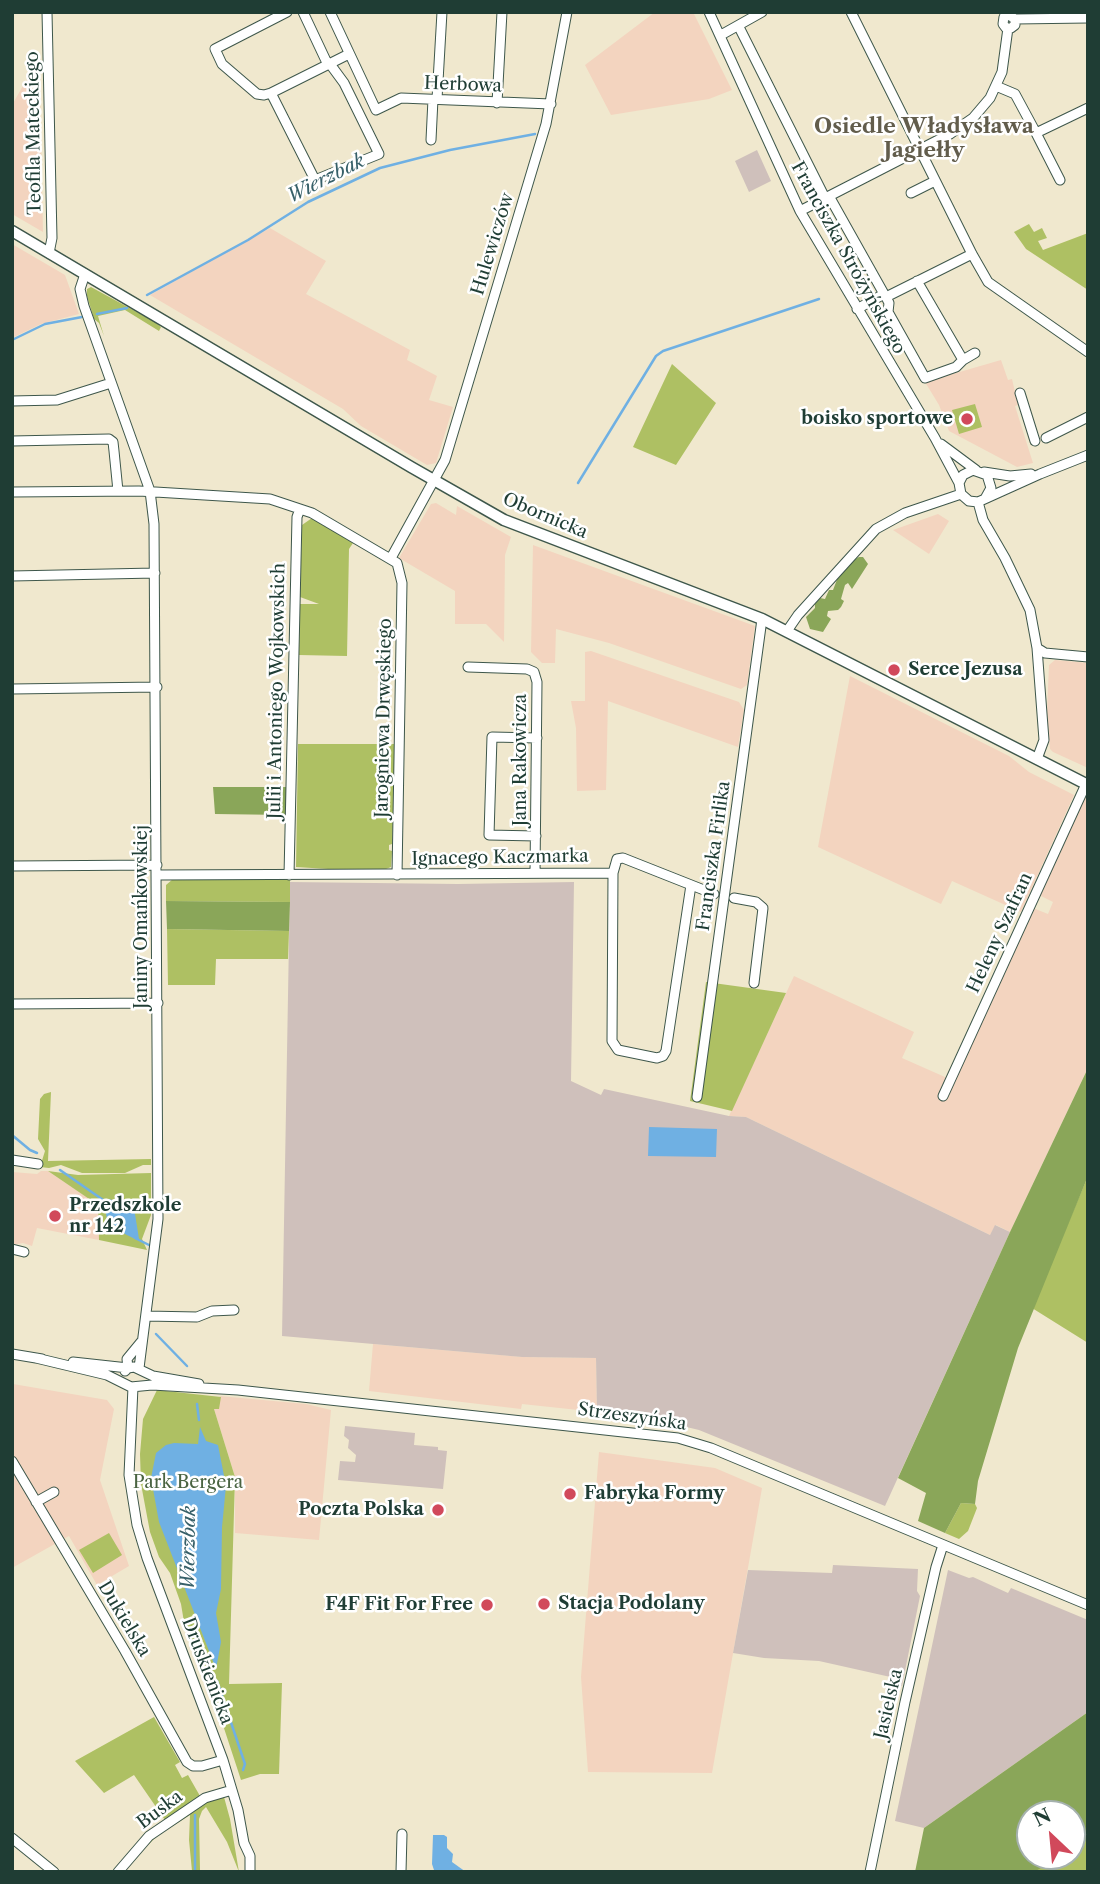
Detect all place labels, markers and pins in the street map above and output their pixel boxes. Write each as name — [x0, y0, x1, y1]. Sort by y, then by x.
place label: boisko sportowe — [801, 408, 953, 430]
marker: boisko sportowe — [959, 411, 975, 427]
place label: Serce Jezusa — [908, 659, 1023, 681]
marker: Serce Jezusa — [886, 662, 902, 678]
place label: Przedszkole nr 142 — [69, 1195, 182, 1238]
marker: Przedszkole nr 142 — [47, 1208, 63, 1224]
place label: Fabryka Formy — [584, 1483, 724, 1505]
marker: Fabryka Formy — [562, 1486, 578, 1502]
place label: Poczta Polska — [298, 1499, 424, 1521]
marker: Poczta Polska — [430, 1502, 446, 1518]
place label: Stacja Podolany — [558, 1593, 704, 1615]
place label: F4F Fit For Free — [325, 1594, 473, 1616]
marker: Stacja Podolany — [536, 1596, 552, 1612]
marker: F4F Fit For Free — [479, 1597, 495, 1613]

